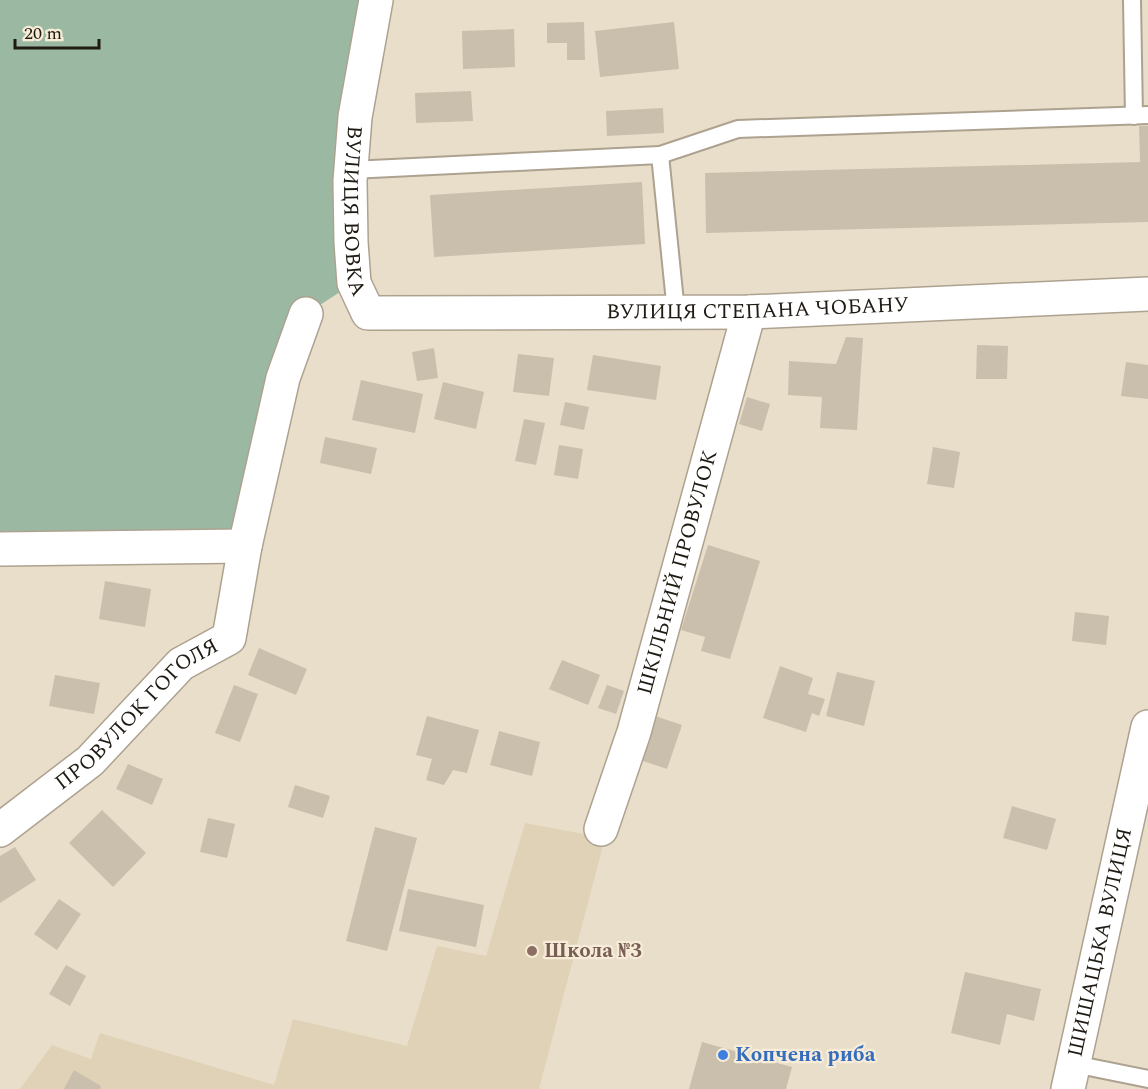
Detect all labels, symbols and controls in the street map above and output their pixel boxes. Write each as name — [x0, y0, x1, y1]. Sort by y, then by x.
scale bar — [15, 12, 99, 50]
text: 20 m — [24, 20, 62, 47]
street label: ВУЛИЦЯ ВОВКА — [334, 124, 374, 302]
street label: ВУЛИЦЯ СТЕПАНА ЧОБАНУ — [606, 289, 910, 328]
street label: ШКІЛЬНИЙ ПРОВУЛОК — [629, 446, 726, 698]
street label: ПРОВУЛОК ГОГОЛЯ — [48, 630, 225, 798]
street label: ШИШАЦЬКА ВУЛИЦЯ — [1059, 825, 1141, 1060]
place label: Школа №3 — [544, 935, 642, 967]
marker: Школа №3 — [525, 944, 539, 958]
place label: Копчена риба — [735, 1039, 876, 1071]
marker: Копчена риба — [716, 1048, 730, 1062]

